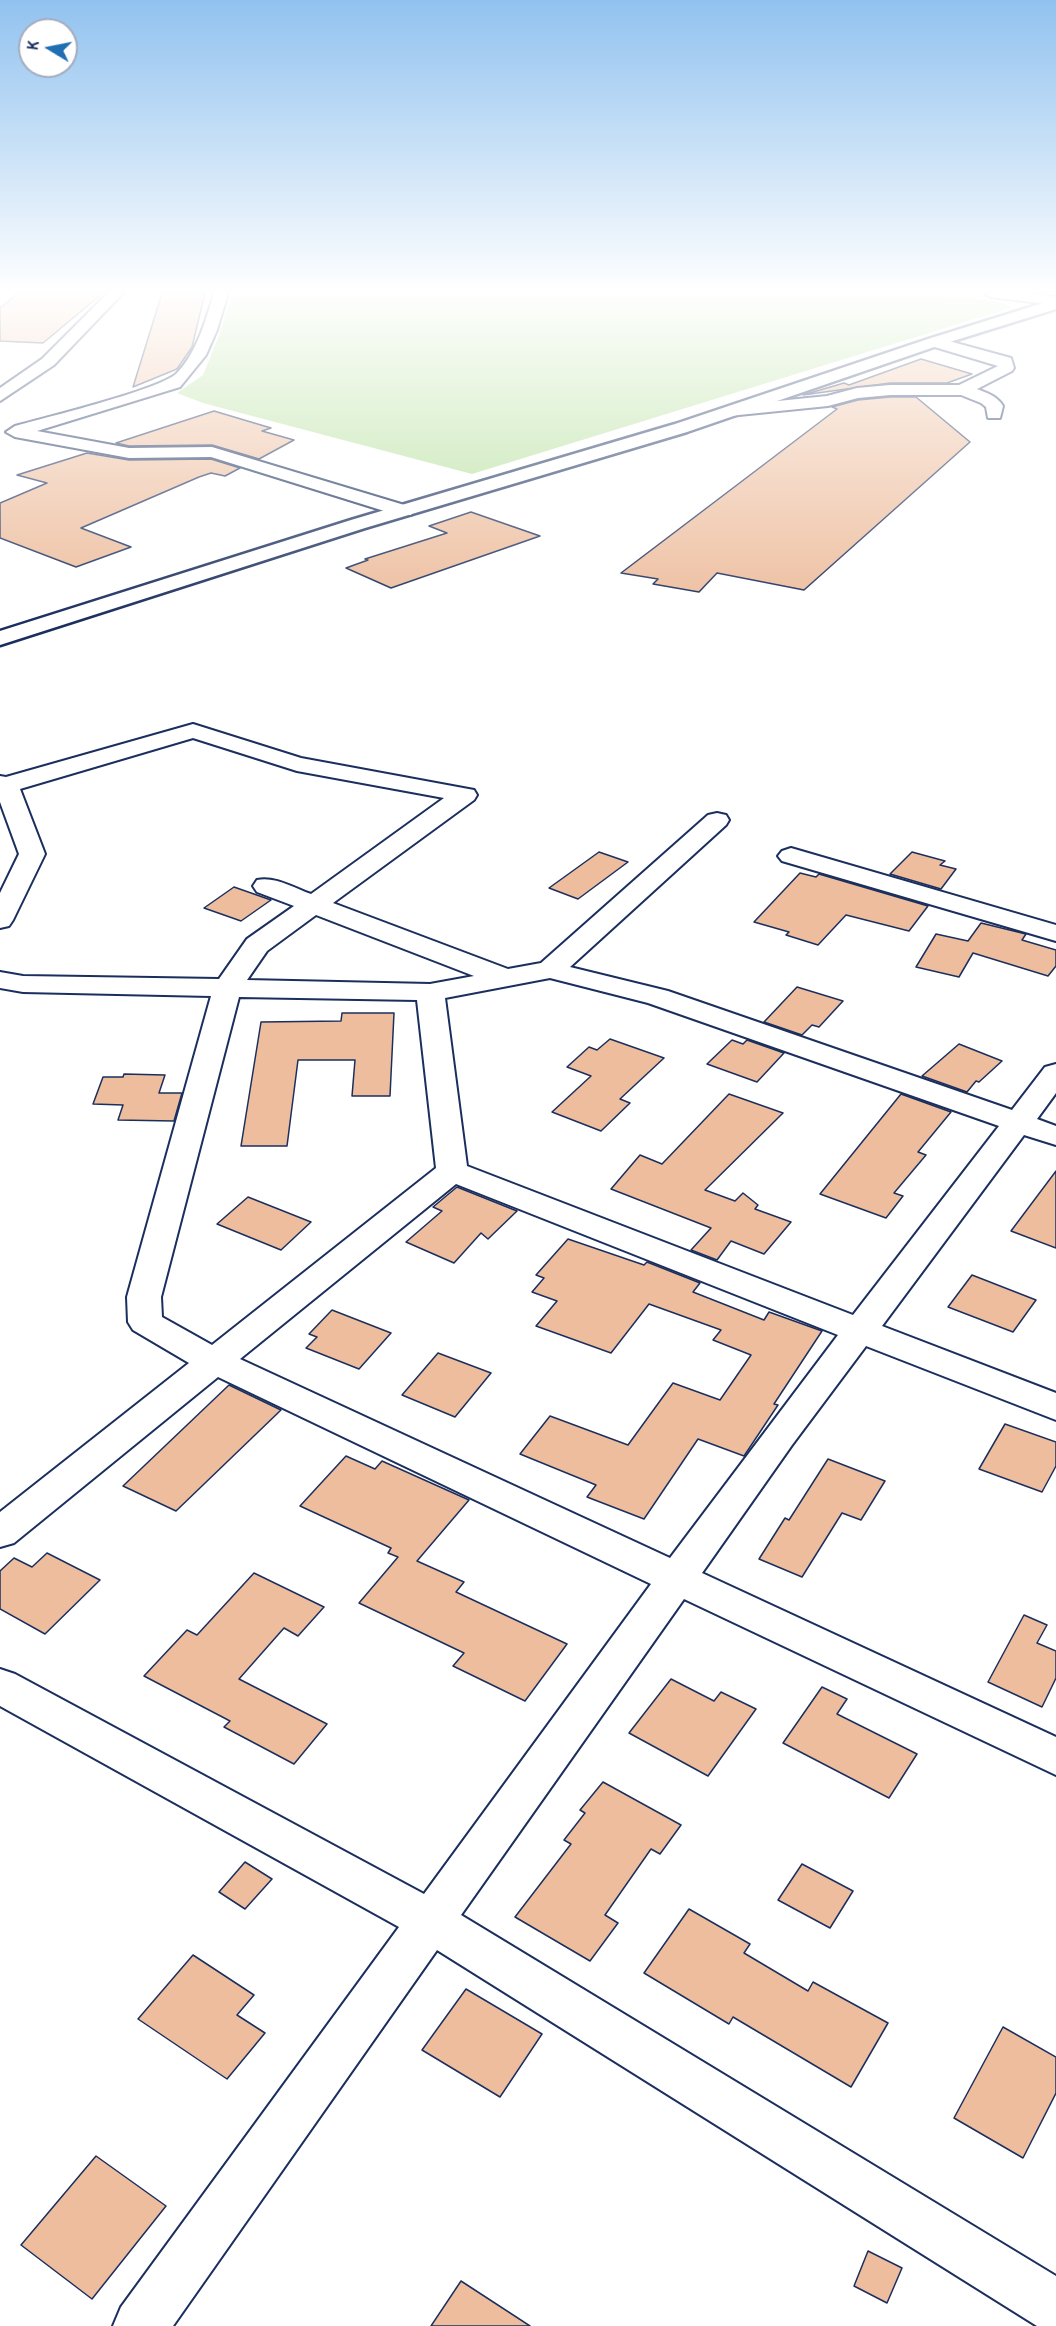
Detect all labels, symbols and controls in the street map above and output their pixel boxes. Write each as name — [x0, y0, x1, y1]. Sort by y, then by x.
north arrow — [18, 18, 78, 78]
text: K — [21, 39, 44, 51]

